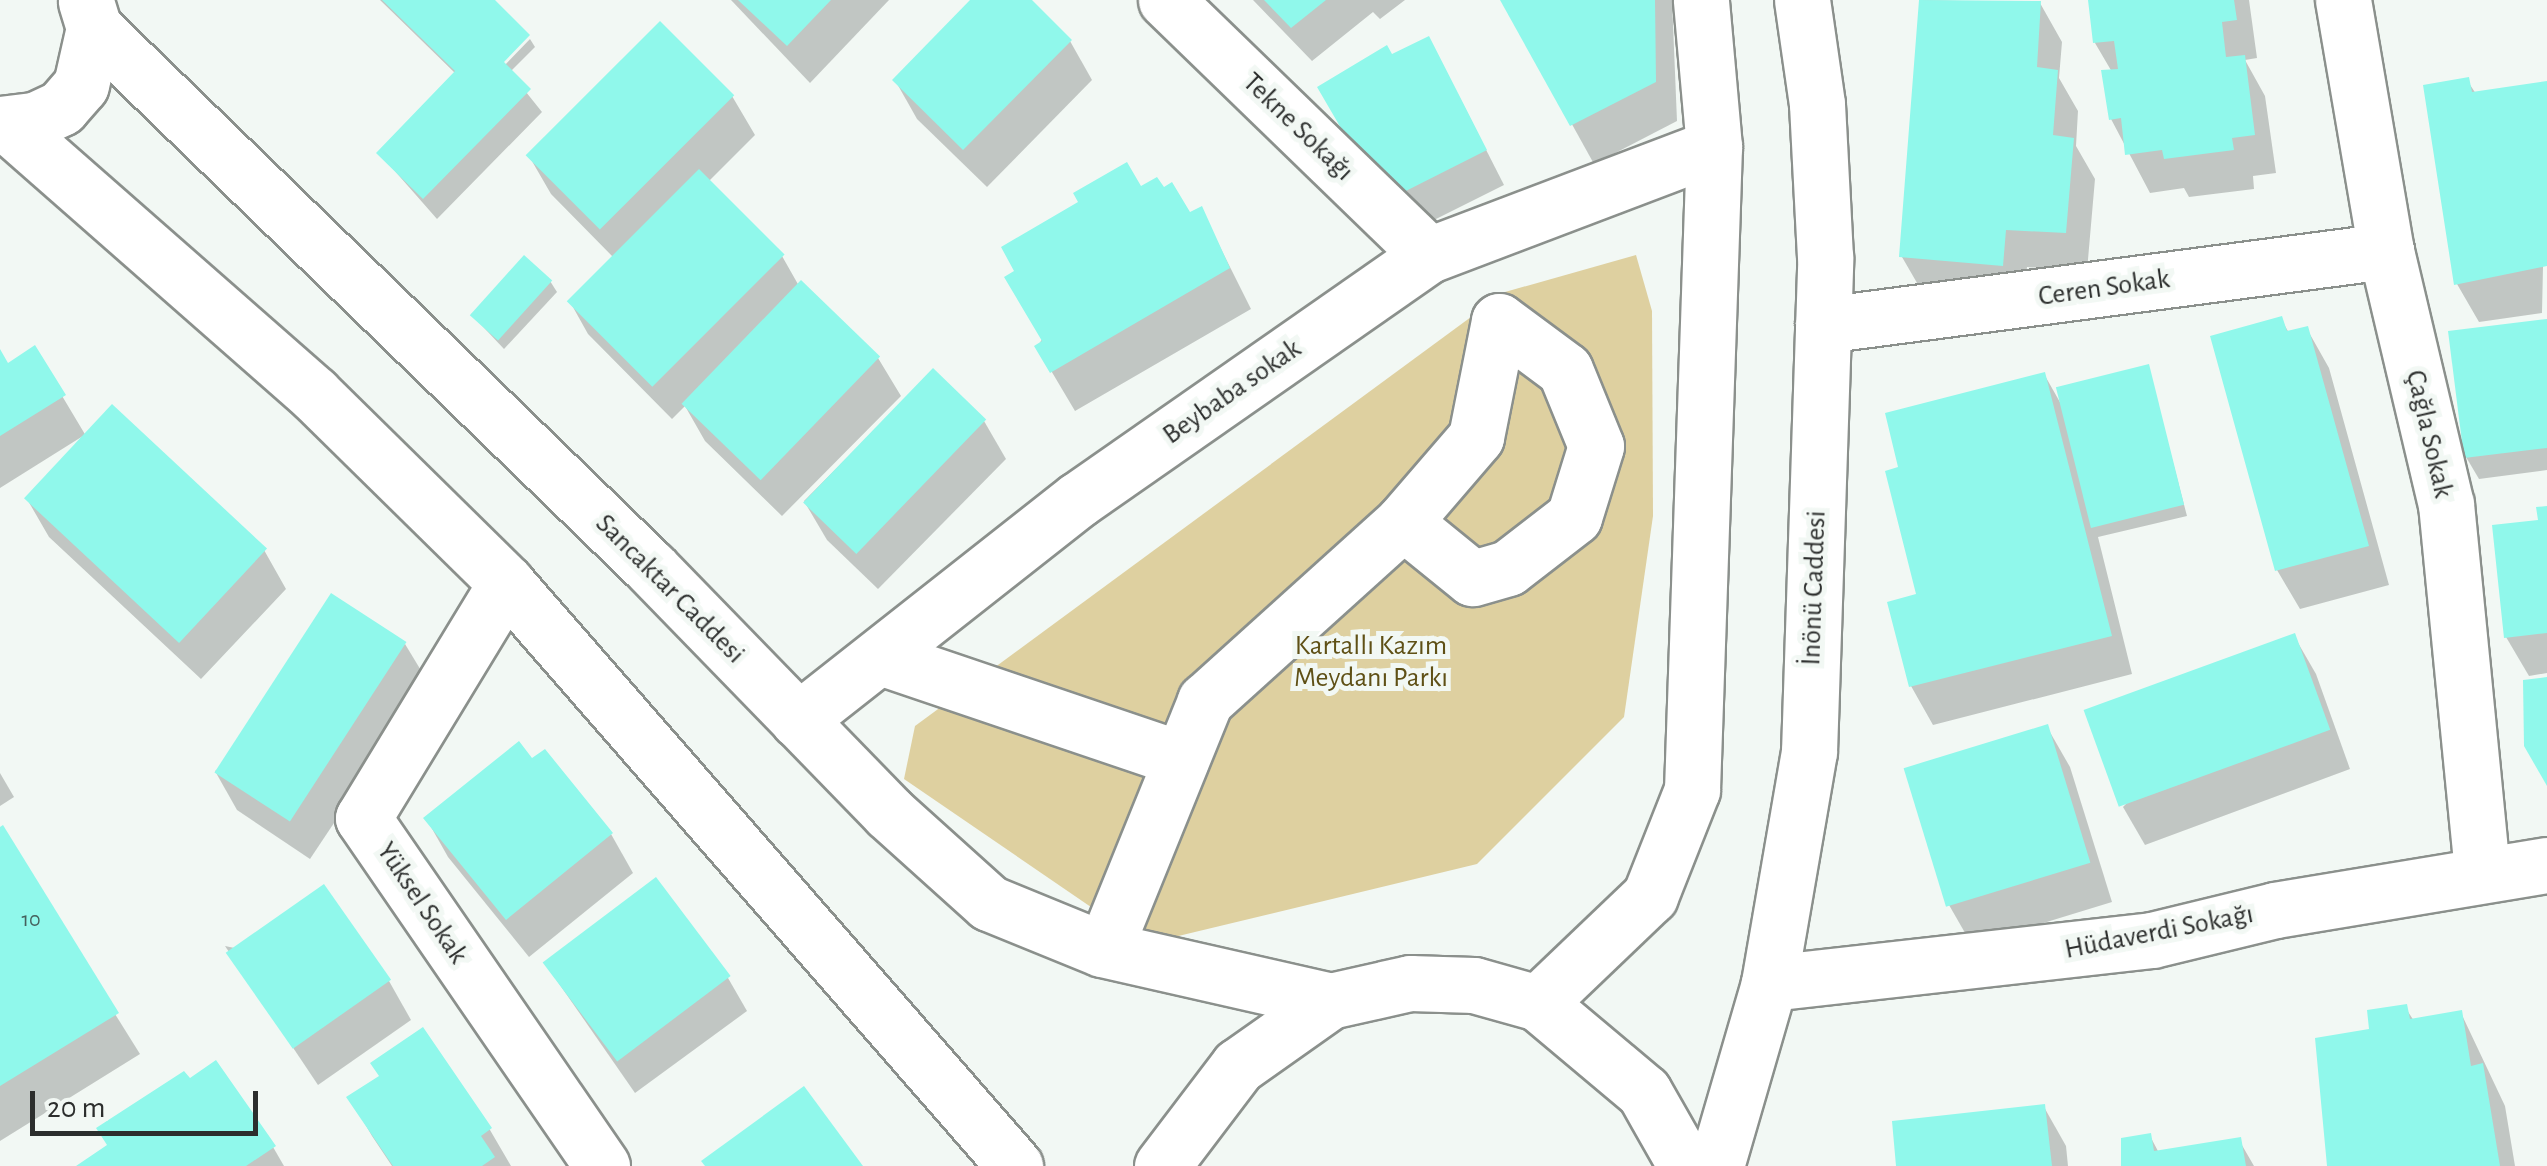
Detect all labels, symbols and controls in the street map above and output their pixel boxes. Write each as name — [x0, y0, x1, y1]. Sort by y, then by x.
street label: Tekne Sokağı — [1235, 66, 1361, 188]
street label: Ceren Sokak — [2036, 262, 2172, 314]
street label: Beybaba sokak — [1156, 332, 1308, 452]
street label: Çağla Sokak — [2398, 367, 2460, 501]
street label: Sancaktar Caddesi — [588, 507, 752, 671]
street label: İnönü Caddesi — [1795, 510, 1833, 666]
park label: Kartallı Kazım Meydanı Parkı — [1294, 629, 1448, 695]
street label: Yüksel Sokak — [369, 836, 475, 970]
street label: Hüdaverdi Sokağı — [2062, 897, 2256, 967]
house number: 10 — [21, 907, 41, 933]
scale bar — [35, 1071, 262, 1133]
text: 20 m — [47, 1093, 105, 1123]

